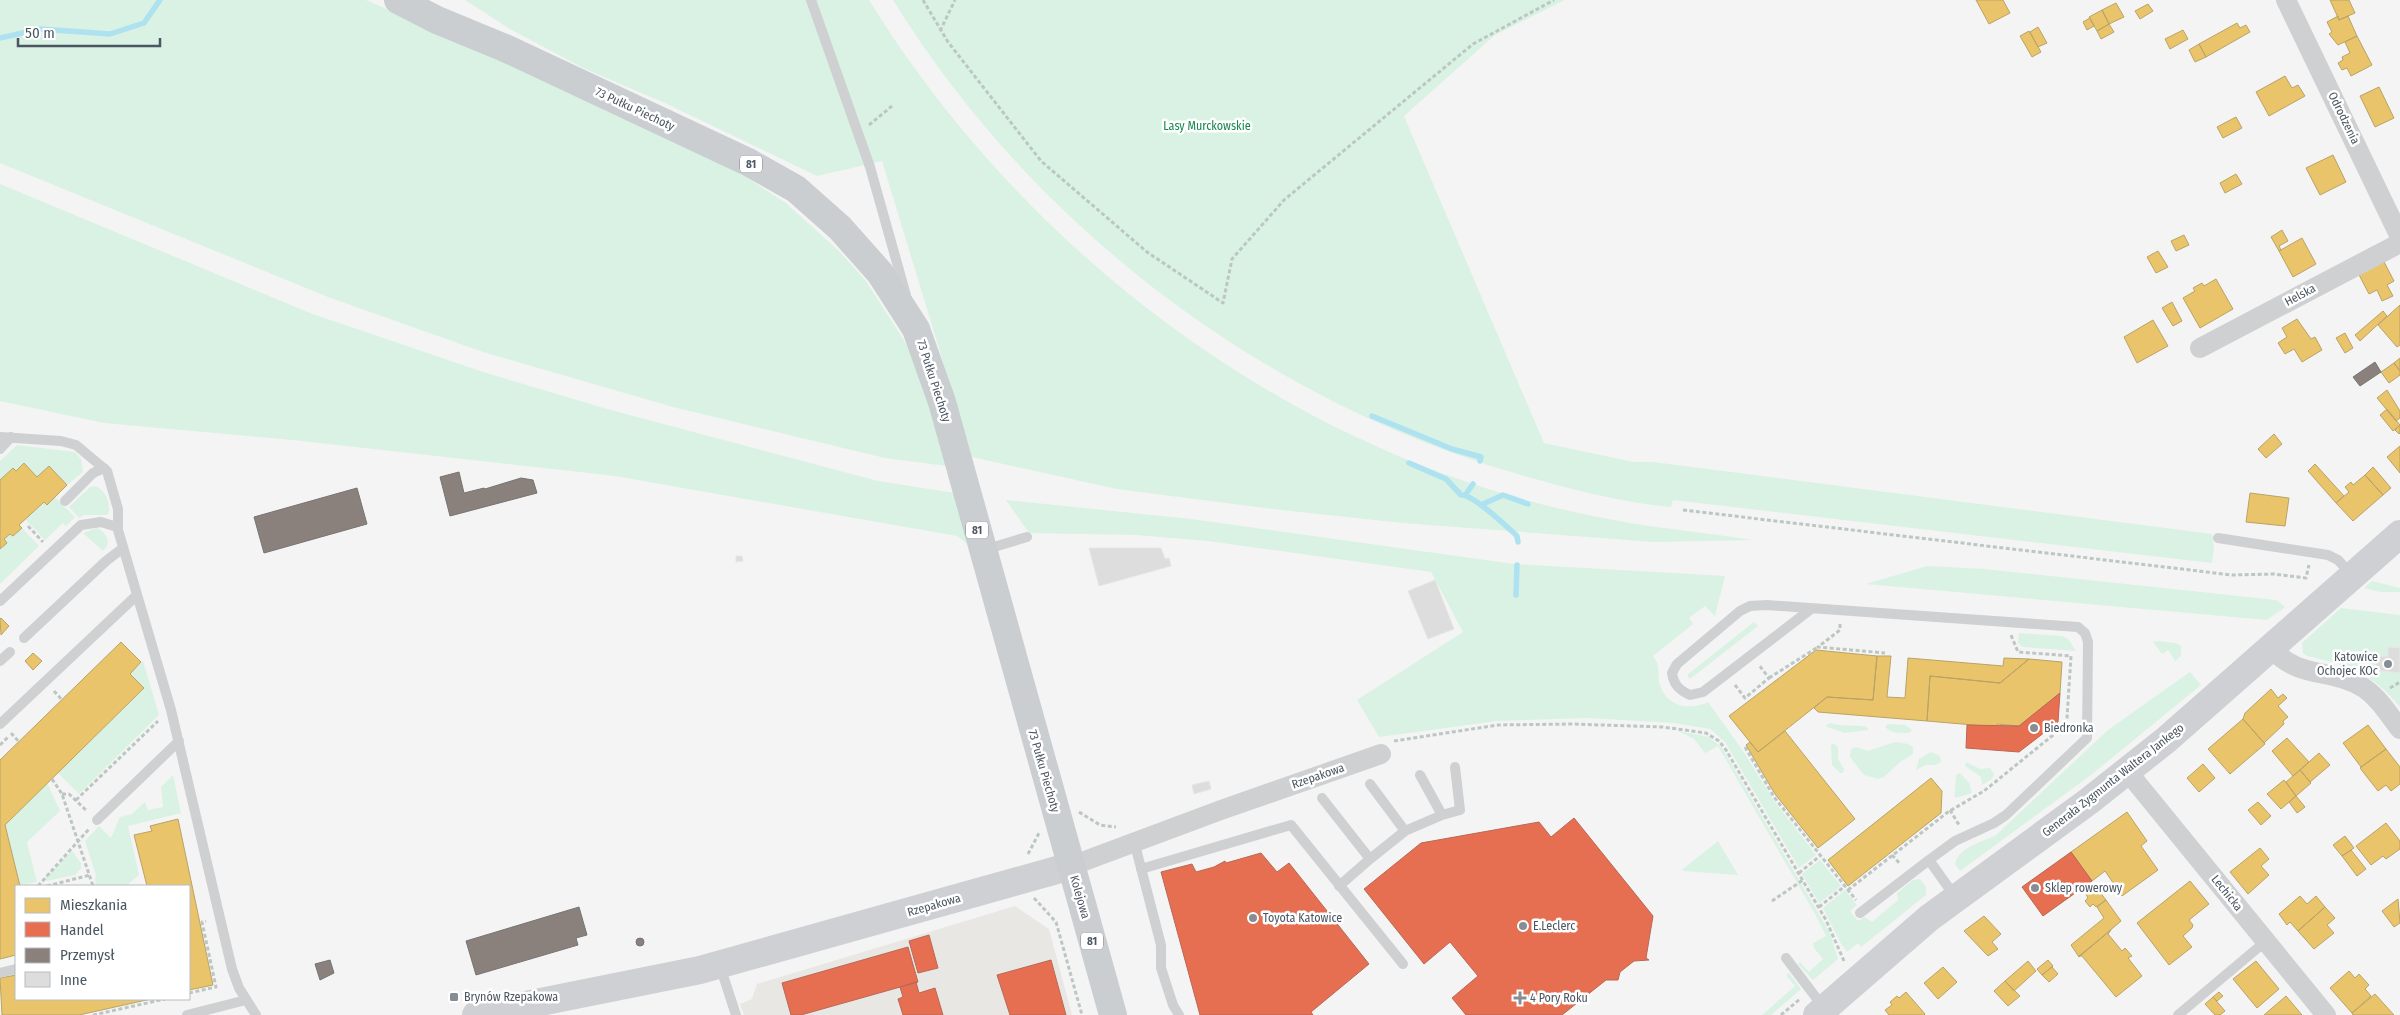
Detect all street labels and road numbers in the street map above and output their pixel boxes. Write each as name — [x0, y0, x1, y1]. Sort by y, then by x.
street label: 73 Pułku Piechoty — [593, 85, 677, 134]
street label: Odrodzenia — [2325, 90, 2363, 147]
road number: 81 — [740, 156, 762, 172]
street label: Helska — [2282, 281, 2318, 309]
street label: 73 Pułku Piechoty — [914, 338, 954, 424]
road number: 81 — [966, 522, 988, 538]
street label: Generała Zygmunta Waltera Jankego — [2039, 720, 2187, 840]
street label: 73 Pułku Piechoty — [1025, 728, 1063, 815]
street label: Rzepakowa — [1290, 760, 1346, 792]
street label: Lechicka — [2208, 872, 2246, 914]
street label: Kolejowa — [1067, 874, 1093, 920]
street label: Rzepakowa — [906, 891, 962, 919]
road number: 81 — [1081, 932, 1103, 949]

